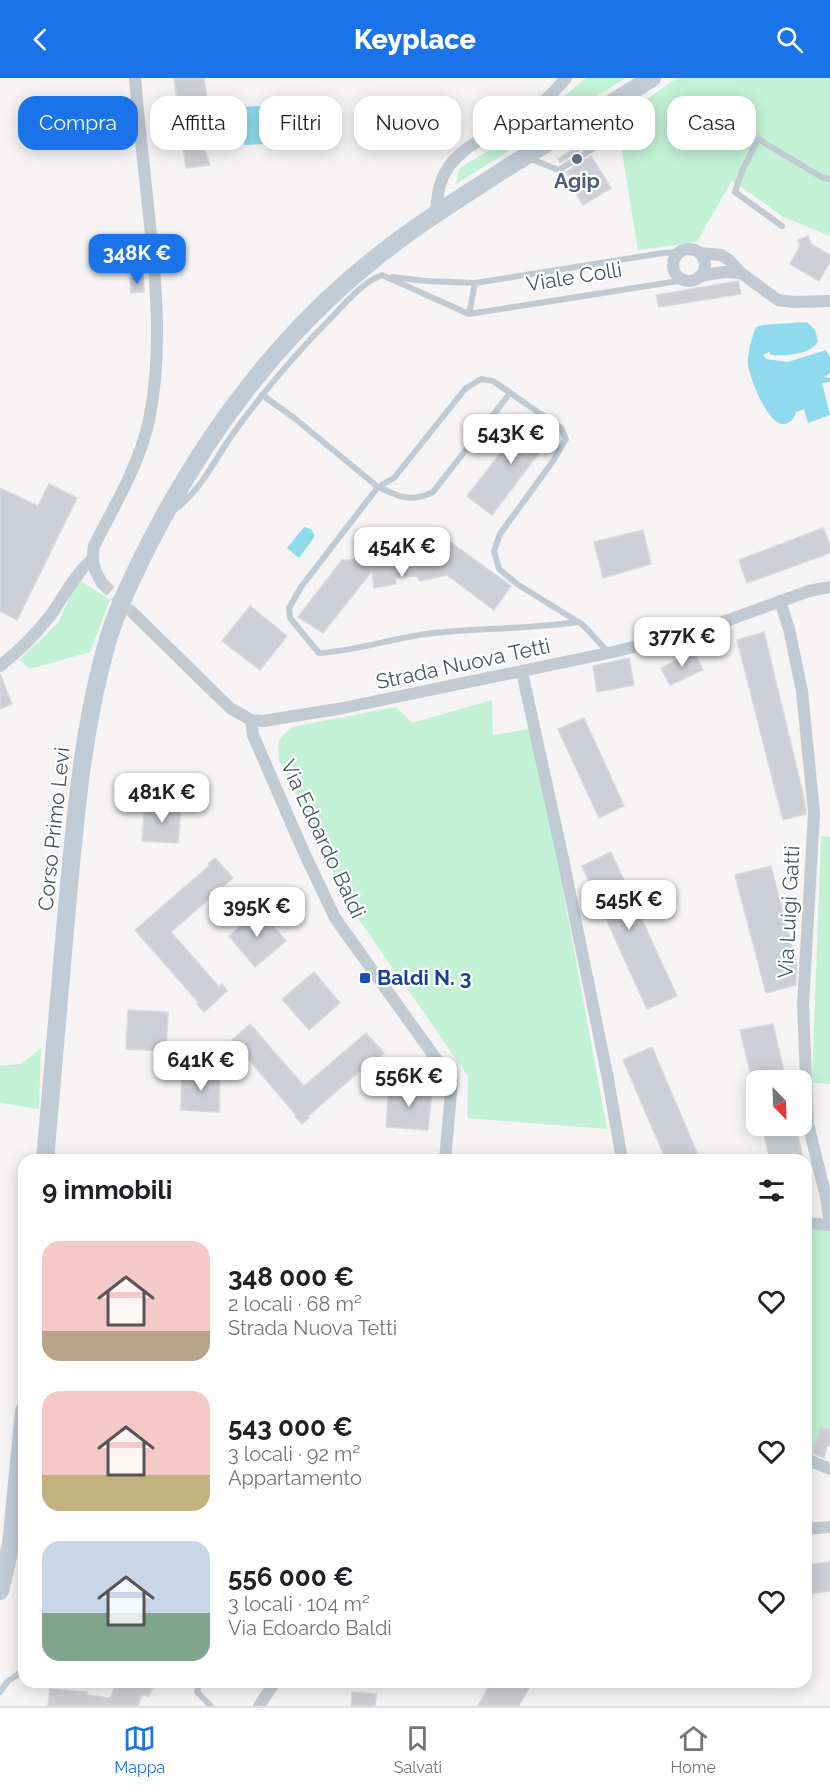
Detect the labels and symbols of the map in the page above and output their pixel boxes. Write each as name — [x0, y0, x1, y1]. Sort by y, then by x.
marker: Agip — [570, 152, 584, 166]
place label: Agip — [554, 168, 600, 193]
pin: 348K € — [88, 234, 186, 285]
street label: Viale Colli — [524, 257, 624, 296]
pin: 543K € — [462, 414, 560, 465]
pin: 454K € — [353, 527, 451, 578]
pin: 377K € — [633, 617, 731, 668]
street label: Strada Nuova Tetti — [374, 633, 552, 694]
street label: Corso Primo Levi — [32, 746, 75, 912]
street label: Via Edoardo Baldi — [276, 756, 371, 922]
pin: 481K € — [113, 773, 211, 824]
street label: Via Luigi Gatti — [773, 845, 804, 979]
pin: 545K € — [580, 880, 678, 931]
pin: 395K € — [208, 887, 306, 938]
place label: Baldi N. 3 — [377, 965, 471, 990]
marker: Baldi N. 3 — [358, 971, 372, 985]
pin: 641K € — [152, 1041, 250, 1092]
pin: 556K € — [360, 1057, 458, 1108]
north arrow — [746, 1070, 812, 1136]

